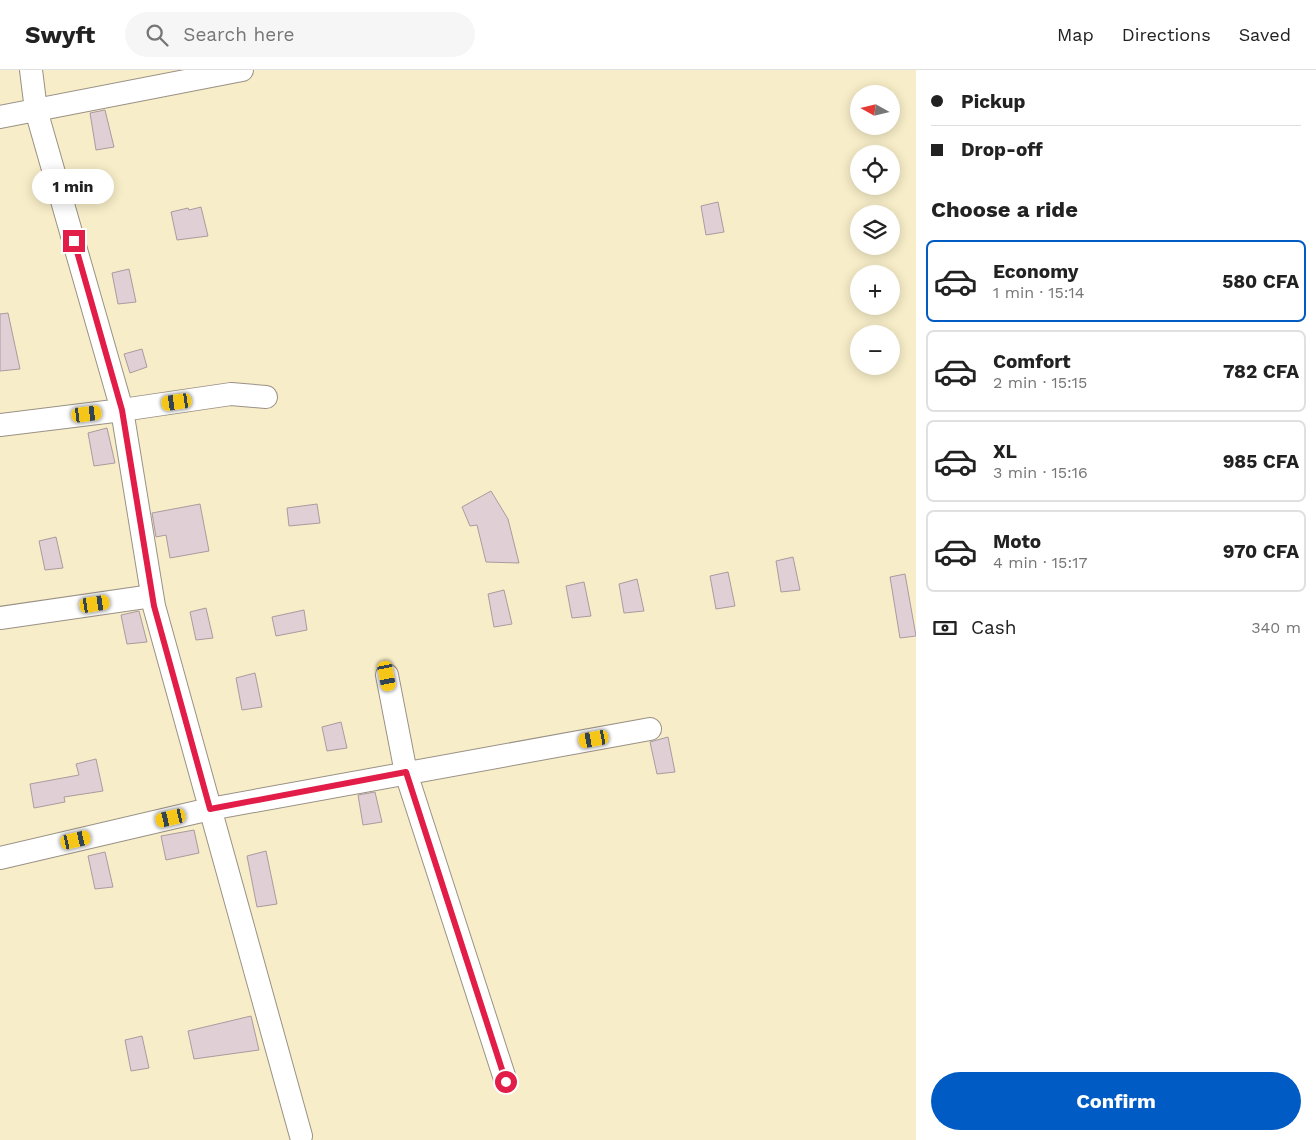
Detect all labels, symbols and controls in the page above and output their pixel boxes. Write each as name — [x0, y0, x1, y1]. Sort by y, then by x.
search box — [125, 12, 475, 57]
text: Swyft — [25, 21, 95, 49]
icon: search — [143, 21, 171, 49]
text: Search here — [183, 23, 295, 46]
text: Map — [1057, 24, 1094, 45]
text: Directions — [1122, 24, 1211, 45]
text: Saved — [1239, 24, 1291, 45]
north arrow — [850, 85, 900, 135]
map controls — [850, 85, 900, 375]
text: Pickup — [961, 90, 1025, 113]
text: Drop-off — [961, 138, 1043, 161]
button: locate — [850, 145, 900, 195]
callout: 1 min — [33, 169, 115, 204]
text: 1 min — [52, 177, 94, 196]
text: Choose a ride — [931, 197, 1078, 222]
button: layers — [850, 205, 900, 255]
route end — [63, 230, 85, 252]
icon: car — [933, 259, 978, 304]
text: Economy — [993, 260, 1078, 283]
button: + — [850, 265, 900, 315]
text: 580 CFA — [1222, 270, 1299, 293]
text: 1 min · 15:14 — [993, 283, 1085, 302]
button: − — [850, 325, 900, 375]
icon: car — [933, 349, 978, 394]
text: Comfort — [993, 350, 1071, 373]
text: 782 CFA — [1223, 360, 1299, 383]
text: 2 min · 15:15 — [993, 373, 1087, 392]
car — [161, 392, 192, 412]
car — [71, 405, 102, 423]
icon: car — [933, 439, 978, 484]
text: XL — [993, 440, 1017, 463]
text: 985 CFA — [1223, 450, 1299, 473]
text: 3 min · 15:16 — [993, 463, 1088, 482]
icon: car — [933, 529, 978, 574]
text: Moto — [993, 530, 1041, 553]
text: 970 CFA — [1223, 540, 1299, 563]
text: 4 min · 15:17 — [993, 553, 1087, 572]
car — [79, 594, 110, 614]
icon: cash — [931, 614, 959, 642]
text: Cash — [971, 616, 1017, 639]
text: 340 m — [1251, 618, 1301, 637]
car — [376, 660, 397, 692]
car — [577, 729, 610, 749]
car — [154, 807, 187, 829]
car — [59, 829, 92, 851]
route start — [495, 1071, 517, 1093]
button: Confirm — [931, 1072, 1301, 1130]

